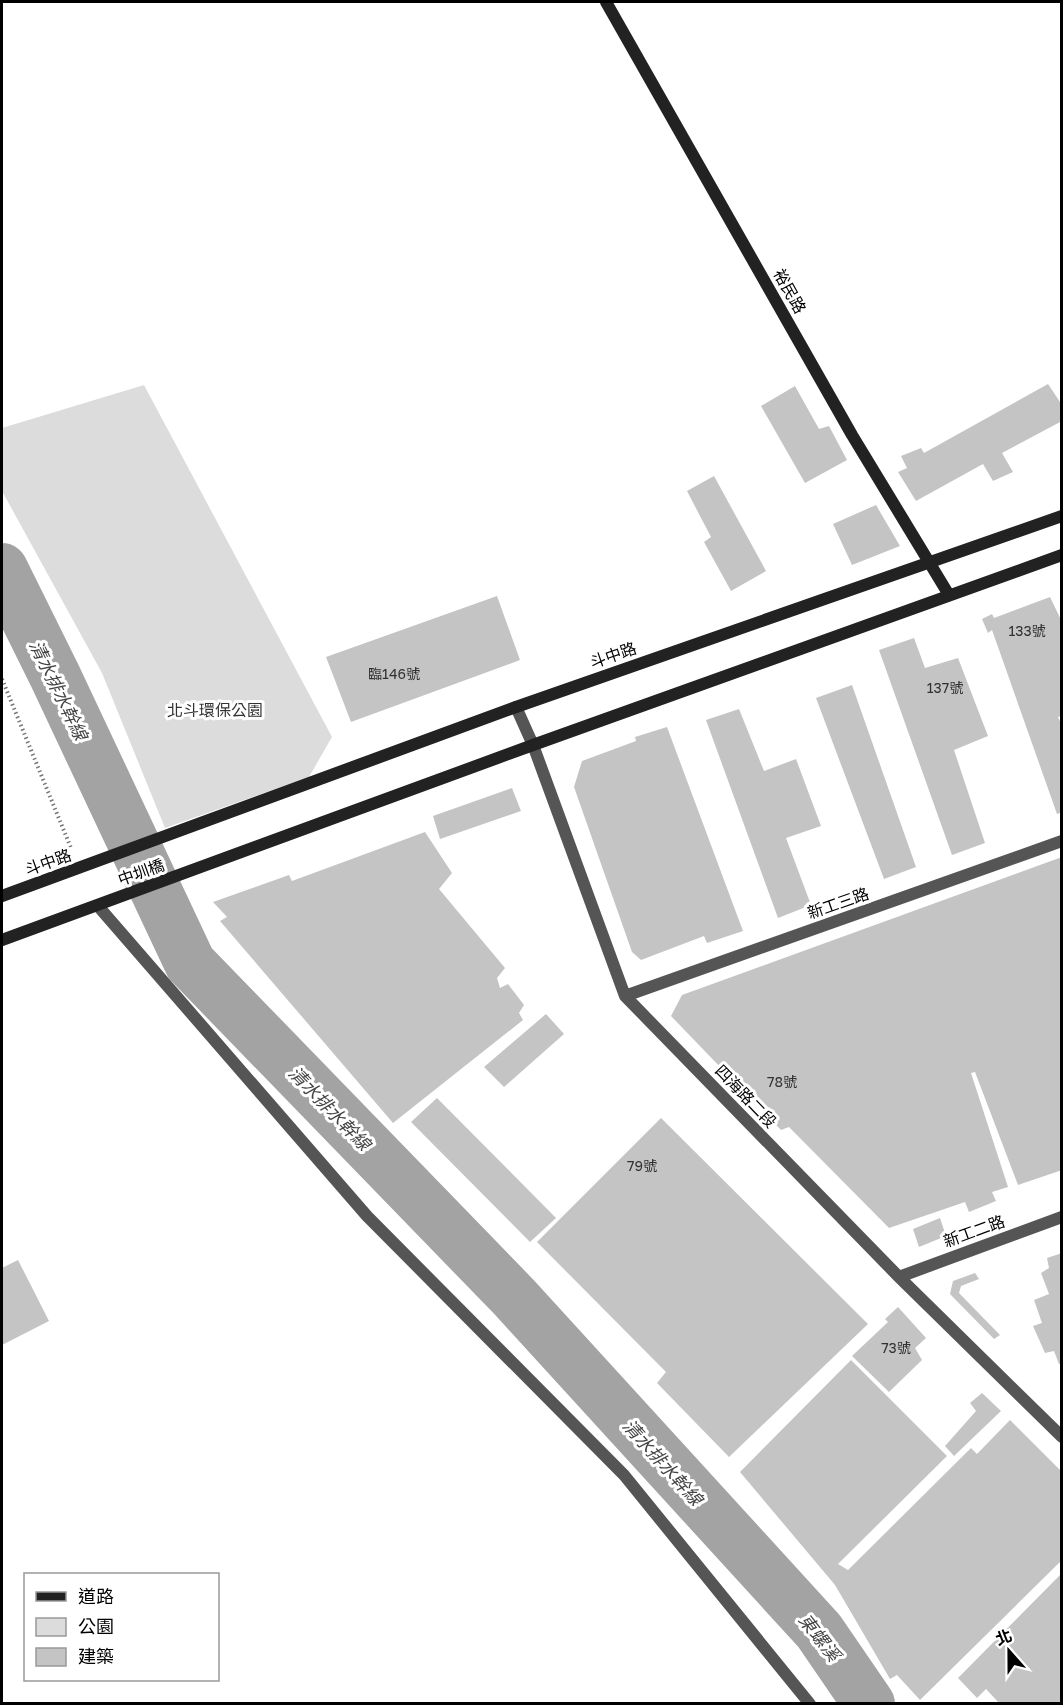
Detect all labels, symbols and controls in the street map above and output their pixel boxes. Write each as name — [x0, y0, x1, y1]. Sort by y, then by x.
street label: 裕民路 — [770, 265, 810, 317]
house number: 133號 — [1008, 622, 1046, 639]
water label: 清水排水幹線 — [25, 637, 93, 745]
street label: 斗中路 — [587, 638, 639, 672]
house number: 臨146號 — [368, 665, 420, 682]
house number: 137號 — [927, 679, 963, 696]
park label: 北斗環保公園 — [167, 700, 263, 720]
street label: 斗中路 — [22, 844, 74, 880]
street label: 中圳橋 — [115, 854, 167, 890]
street label: 新工三路 — [804, 883, 872, 923]
street label: 四海路二段 — [711, 1060, 781, 1132]
water label: 清水排水幹線 — [285, 1062, 377, 1156]
house number: 78號 — [767, 1073, 797, 1090]
house number: 79號 — [627, 1157, 657, 1174]
street label: 新工二路 — [941, 1211, 1007, 1251]
house number: 73號 — [881, 1339, 911, 1356]
water label: 清水排水幹線 — [619, 1415, 709, 1511]
legend — [24, 1573, 219, 1681]
text: 道路 — [78, 1585, 114, 1607]
water label: 東螺溪 — [795, 1609, 847, 1667]
text: 公園 — [78, 1615, 114, 1637]
north arrow — [979, 1621, 1039, 1681]
text: 北 — [993, 1625, 1015, 1649]
text: 建築 — [78, 1645, 114, 1667]

